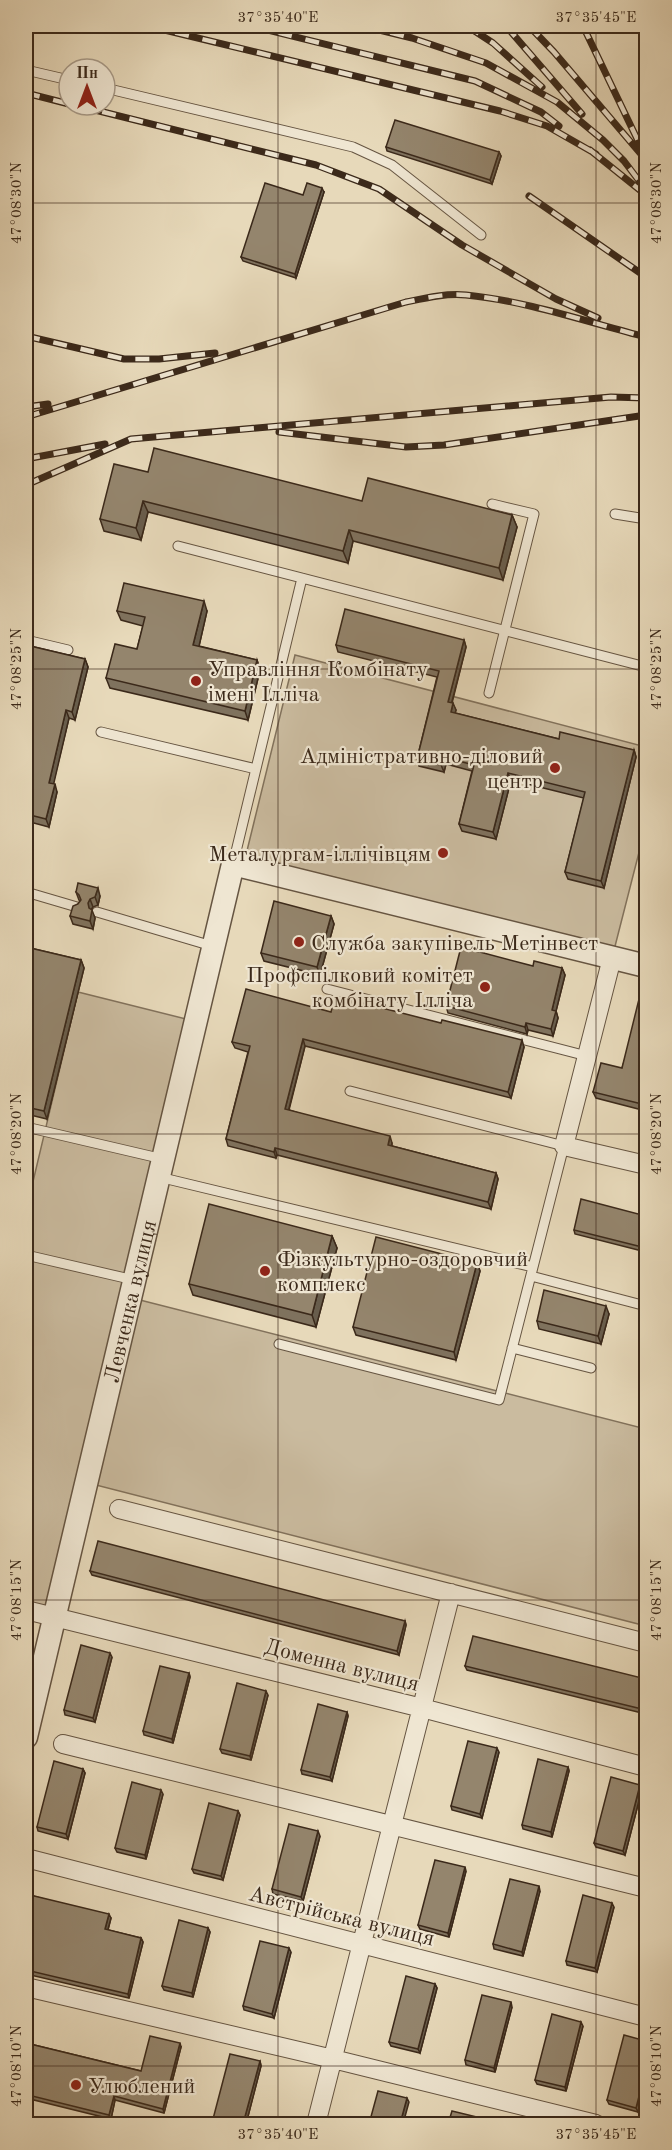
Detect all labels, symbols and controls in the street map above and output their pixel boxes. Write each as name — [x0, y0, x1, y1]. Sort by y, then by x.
text: 37°35'40"E — [238, 11, 318, 26]
text: 37°35'45"E — [556, 11, 636, 26]
north arrow — [57, 57, 117, 117]
text: Пн — [76, 66, 98, 82]
text: 47°08'30"N — [10, 162, 25, 244]
text: 47°08'30"N — [650, 162, 665, 244]
text: 47°08'25"N — [10, 628, 25, 710]
text: 47°08'25"N — [650, 628, 665, 710]
place label: Управління Комбінату імені Ілліча — [208, 659, 428, 706]
marker: Управління Комбінату імені Ілліча — [189, 674, 203, 688]
place label: Адміністративно-діловий центр — [300, 746, 543, 793]
marker: Адміністративно-діловий центр — [548, 761, 562, 775]
place label: Металургам-іллічівцям — [209, 844, 431, 866]
marker: Металургам-іллічівцям — [436, 846, 450, 860]
place label: Служба закупівель Метінвест — [311, 933, 598, 955]
marker: Служба закупівель Метінвест — [292, 935, 306, 949]
place label: Профспілковий комітет комбінату Ілліча — [246, 965, 473, 1012]
marker: Профспілковий комітет комбінату Ілліча — [478, 980, 492, 994]
text: 47°08'20"N — [10, 1093, 25, 1175]
text: 47°08'20"N — [650, 1093, 665, 1175]
street label: Левченка вулиця — [101, 1218, 161, 1385]
place label: Фізкультурно-оздоровчий комплекс — [277, 1249, 528, 1296]
marker: Фізкультурно-оздоровчий комплекс — [258, 1264, 272, 1278]
text: 47°08'15"N — [10, 1559, 25, 1641]
text: 47°08'15"N — [650, 1559, 665, 1641]
street label: Доменна вулиця — [262, 1636, 421, 1696]
street label: Австрійська вулиця — [246, 1883, 437, 1951]
text: 47°08'10"N — [10, 2025, 25, 2107]
text: 47°08'10"N — [650, 2025, 665, 2107]
place label: Улюблений — [88, 2076, 195, 2098]
marker: Улюблений — [69, 2078, 83, 2092]
text: 37°35'40"E — [238, 2128, 318, 2143]
text: 37°35'45"E — [556, 2128, 636, 2143]

